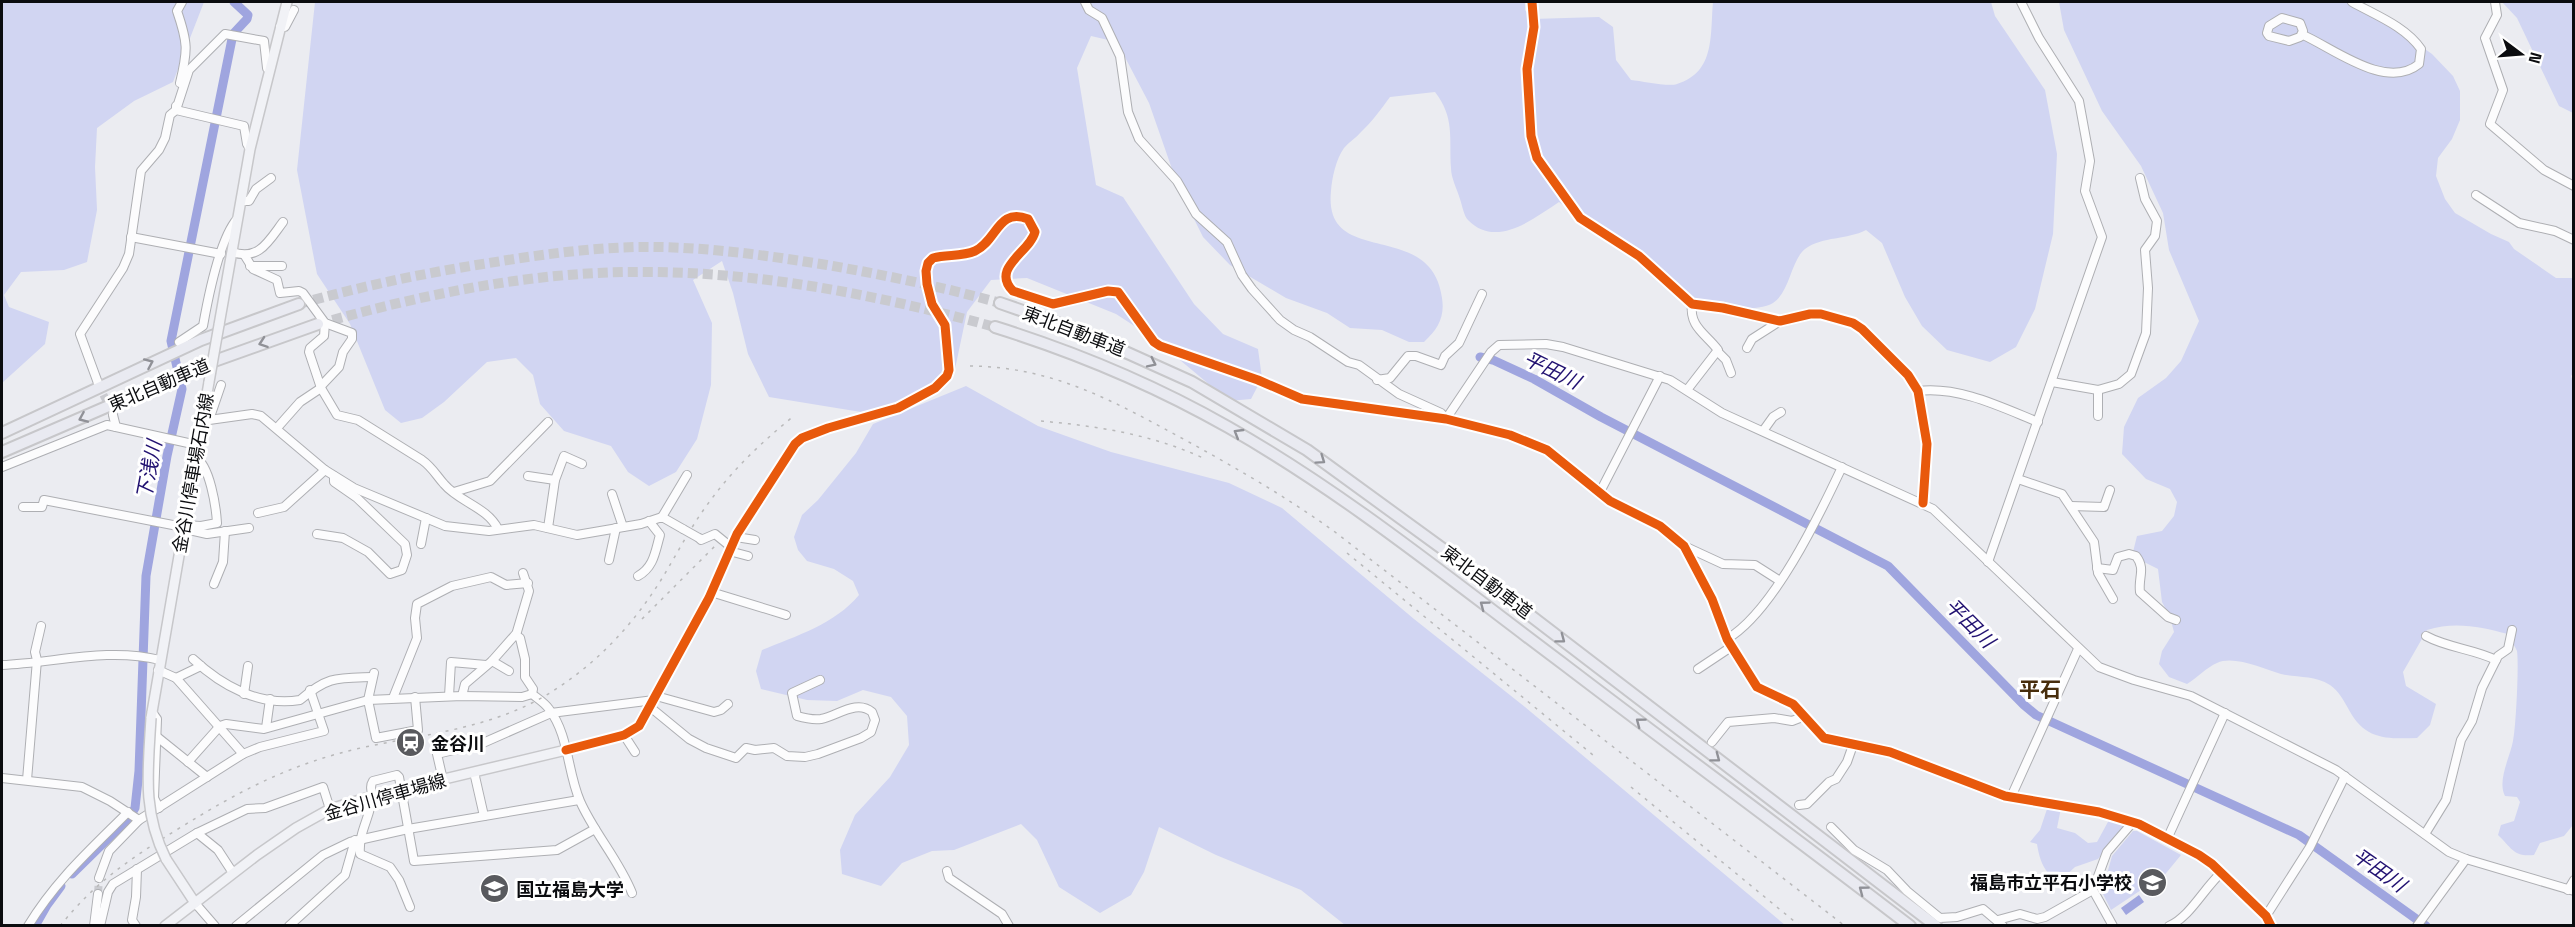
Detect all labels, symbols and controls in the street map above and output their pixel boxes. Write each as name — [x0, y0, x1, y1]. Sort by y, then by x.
north arrow — [2491, 24, 2551, 84]
text: N — [2523, 50, 2547, 66]
street label: 東北自動車道 — [1019, 301, 1129, 361]
one-way arrow — [258, 335, 268, 348]
water label: 平田川 — [1519, 345, 1586, 396]
street label: 東北自動車道 — [105, 353, 213, 417]
one-way arrow — [1145, 355, 1156, 367]
one-way arrow — [143, 359, 154, 371]
street label: 金谷川停車場石内線 — [168, 391, 218, 555]
one-way arrow — [78, 411, 89, 423]
one-way arrow — [1234, 429, 1244, 441]
water label: 下浅川 — [131, 436, 168, 502]
one-way arrow — [1314, 453, 1325, 464]
street label: 東北自動車道 — [1437, 540, 1537, 624]
water label: 平田川 — [1940, 593, 2002, 655]
one-way arrow — [1480, 601, 1491, 612]
one-way arrow — [1554, 632, 1565, 643]
district label: 平石 — [2019, 676, 2061, 703]
one-way arrow — [1636, 719, 1647, 730]
station icon: 金谷川 — [394, 727, 426, 759]
place label: 金谷川 — [431, 732, 485, 755]
one-way arrow — [1709, 750, 1720, 761]
street label: 金谷川停車場線 — [321, 769, 449, 825]
water label: 平田川 — [2347, 842, 2413, 899]
school or university icon: 福島市立平石小学校 — [2137, 866, 2169, 898]
place label: 福島市立平石小学校 — [1970, 871, 2132, 894]
school or university icon: 国立福島大学 — [479, 873, 511, 905]
place label: 国立福島大学 — [516, 878, 624, 901]
one-way arrow — [1859, 886, 1870, 897]

